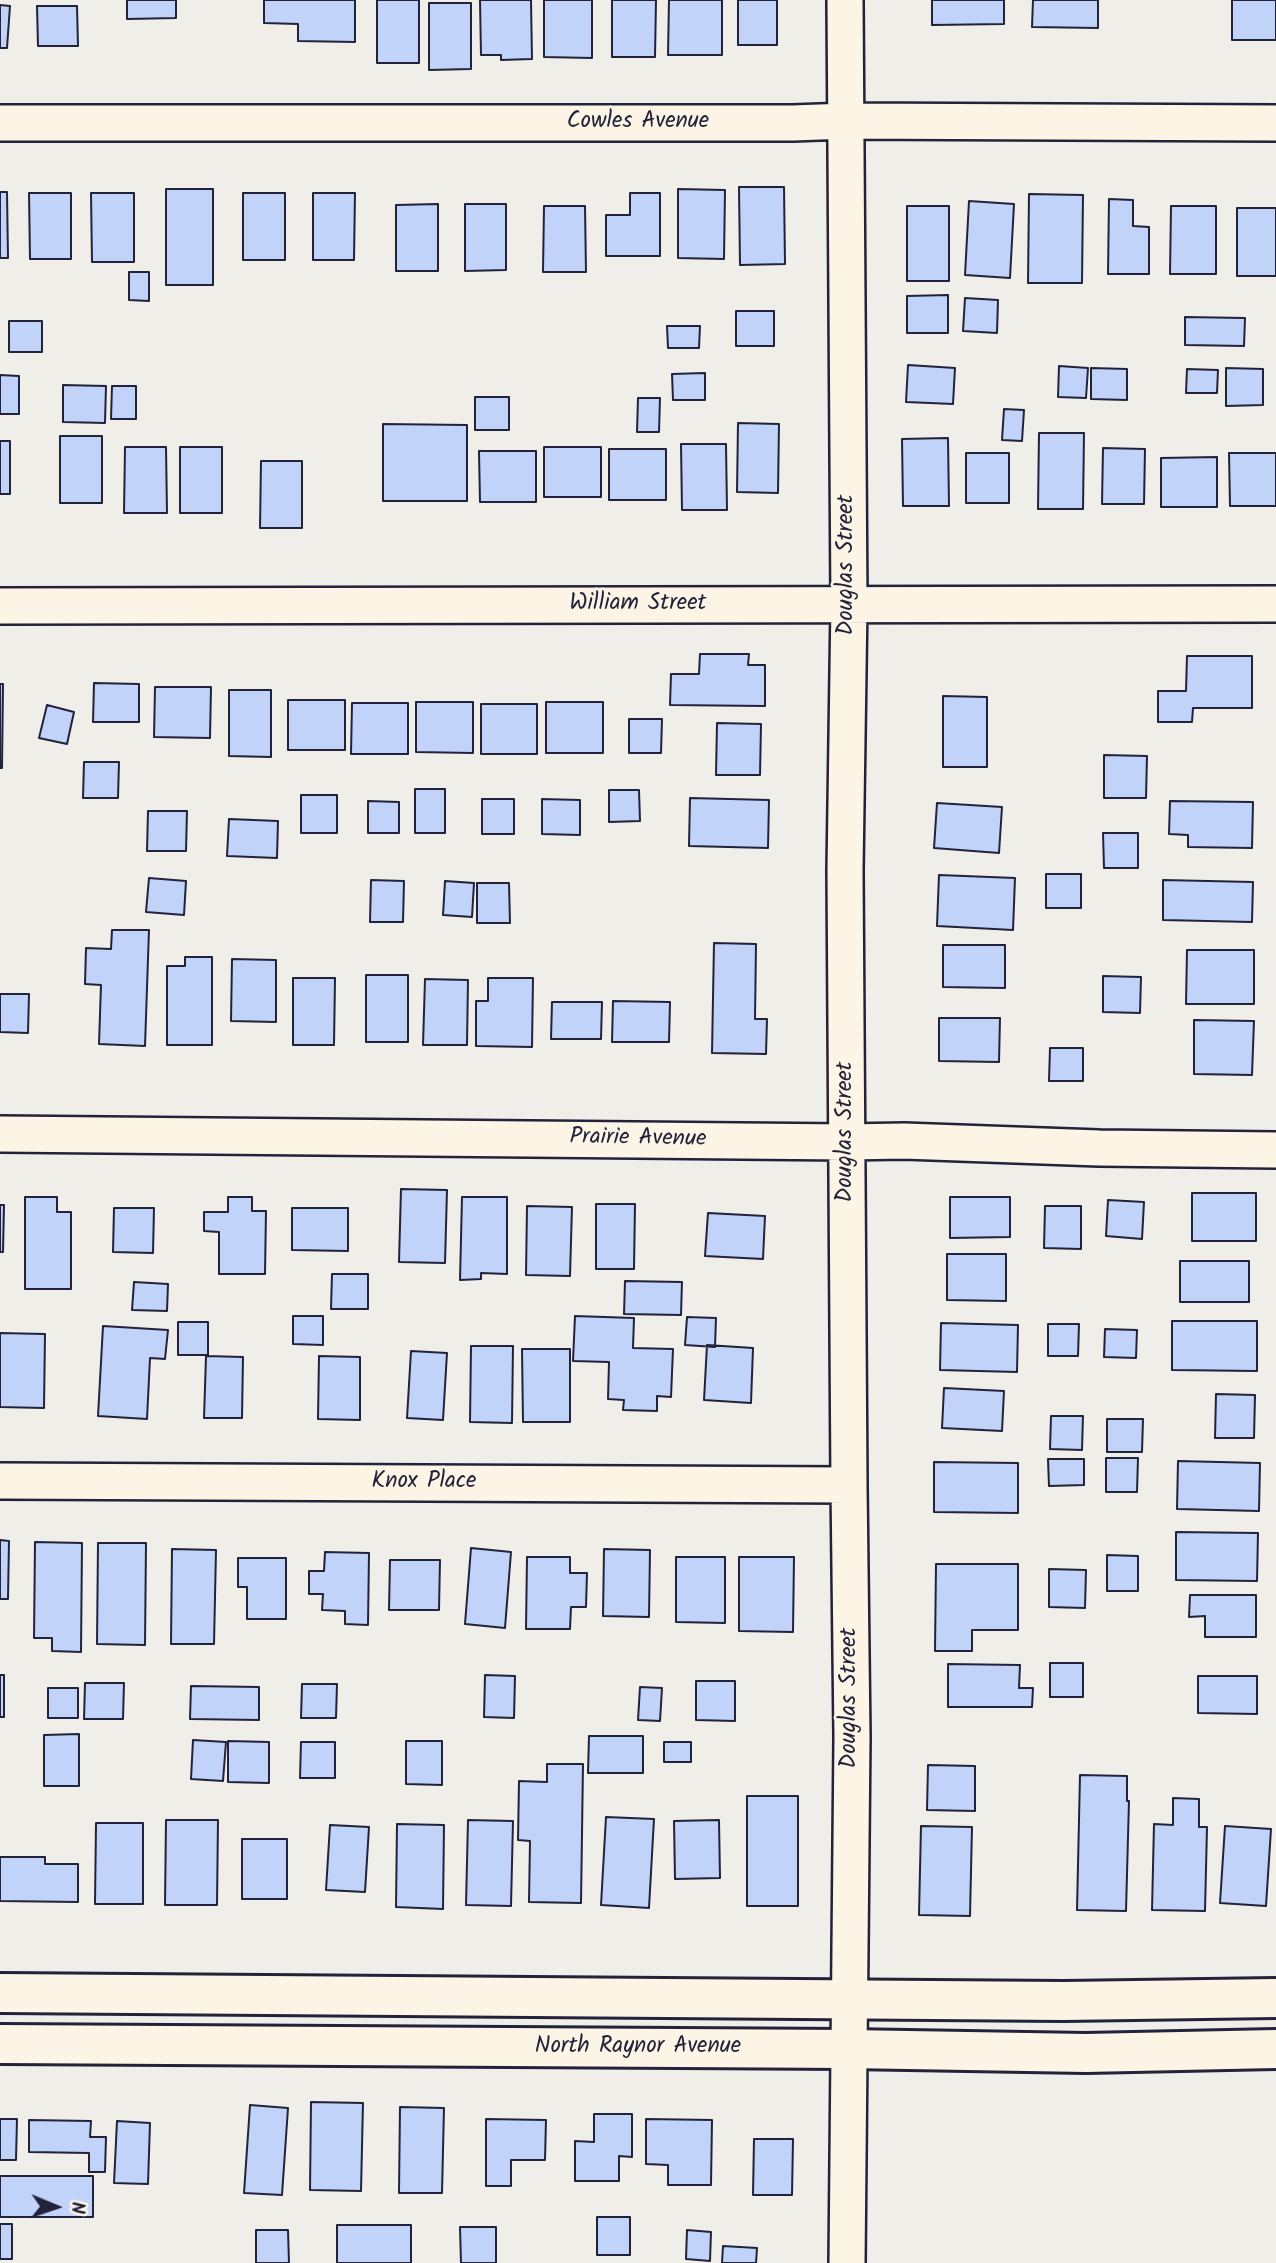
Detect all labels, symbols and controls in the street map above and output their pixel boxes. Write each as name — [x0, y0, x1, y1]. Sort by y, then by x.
street label: Cowles Avenue — [567, 109, 709, 137]
street label: Douglas Street — [834, 494, 862, 636]
street label: William Street — [570, 591, 706, 619]
street label: Douglas Street — [833, 1061, 861, 1203]
street label: Prairie Avenue — [569, 1125, 707, 1155]
street label: Knox Place — [372, 1469, 476, 1497]
street label: Douglas Street — [837, 1627, 865, 1769]
street label: North Raynor Avenue — [535, 2034, 741, 2062]
north arrow — [21, 2172, 91, 2242]
text: N — [62, 2201, 92, 2214]

